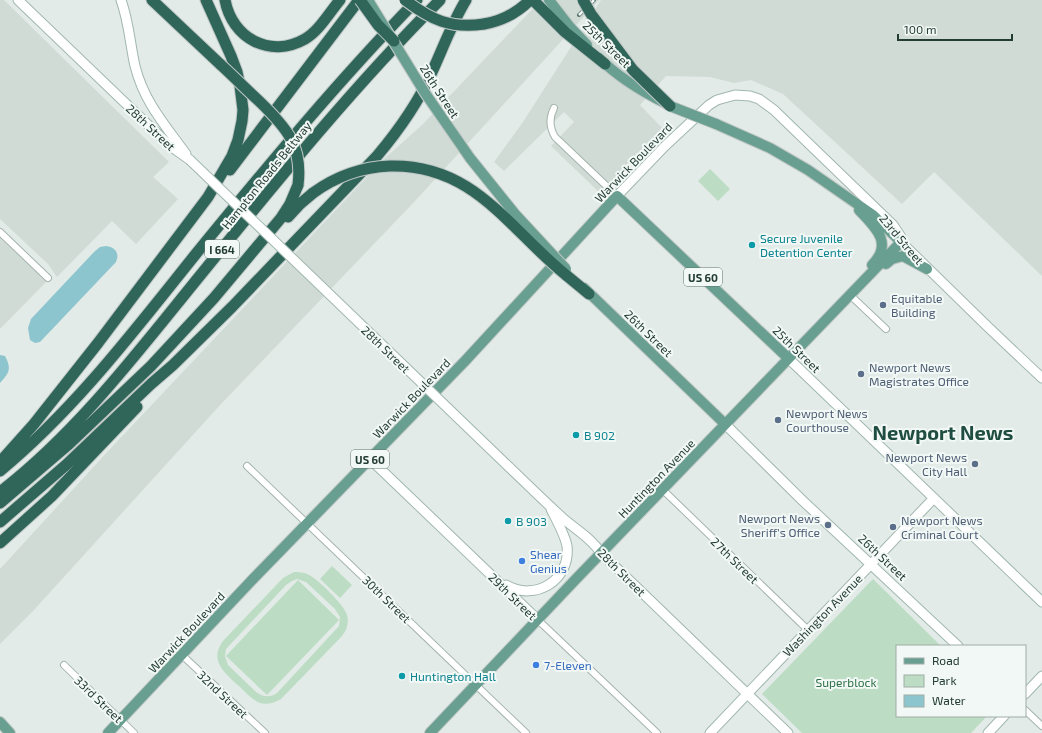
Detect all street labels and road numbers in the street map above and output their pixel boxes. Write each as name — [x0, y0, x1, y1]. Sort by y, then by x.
street label: 25th Street — [580, 18, 634, 70]
street label: 26th Street — [417, 62, 463, 121]
street label: 28th Street — [124, 101, 179, 153]
street label: Hampton Roads Beltway — [218, 118, 314, 232]
street label: Warwick Boulevard — [591, 119, 675, 205]
street label: 23rd Street — [877, 211, 927, 267]
road number: I 664 — [205, 240, 239, 258]
road number: US 60 — [684, 268, 722, 286]
street label: 26th Street — [622, 307, 676, 360]
street label: 28th Street — [359, 323, 413, 376]
street label: 25th Street — [770, 323, 824, 375]
street label: Warwick Boulevard — [369, 355, 453, 441]
street label: Huntington Avenue — [615, 436, 697, 520]
road number: US 60 — [351, 450, 389, 468]
street label: 26th Street — [856, 531, 910, 583]
street label: 27th Street — [708, 534, 762, 586]
street label: 28th Street — [595, 545, 649, 599]
street label: 29th Street — [486, 570, 540, 623]
street label: Washington Avenue — [779, 571, 865, 659]
street label: 30th Street — [360, 573, 414, 626]
street label: Warwick Boulevard — [145, 589, 227, 675]
street label: 32nd Street — [195, 667, 251, 721]
street label: 33rd Street — [72, 673, 126, 725]

